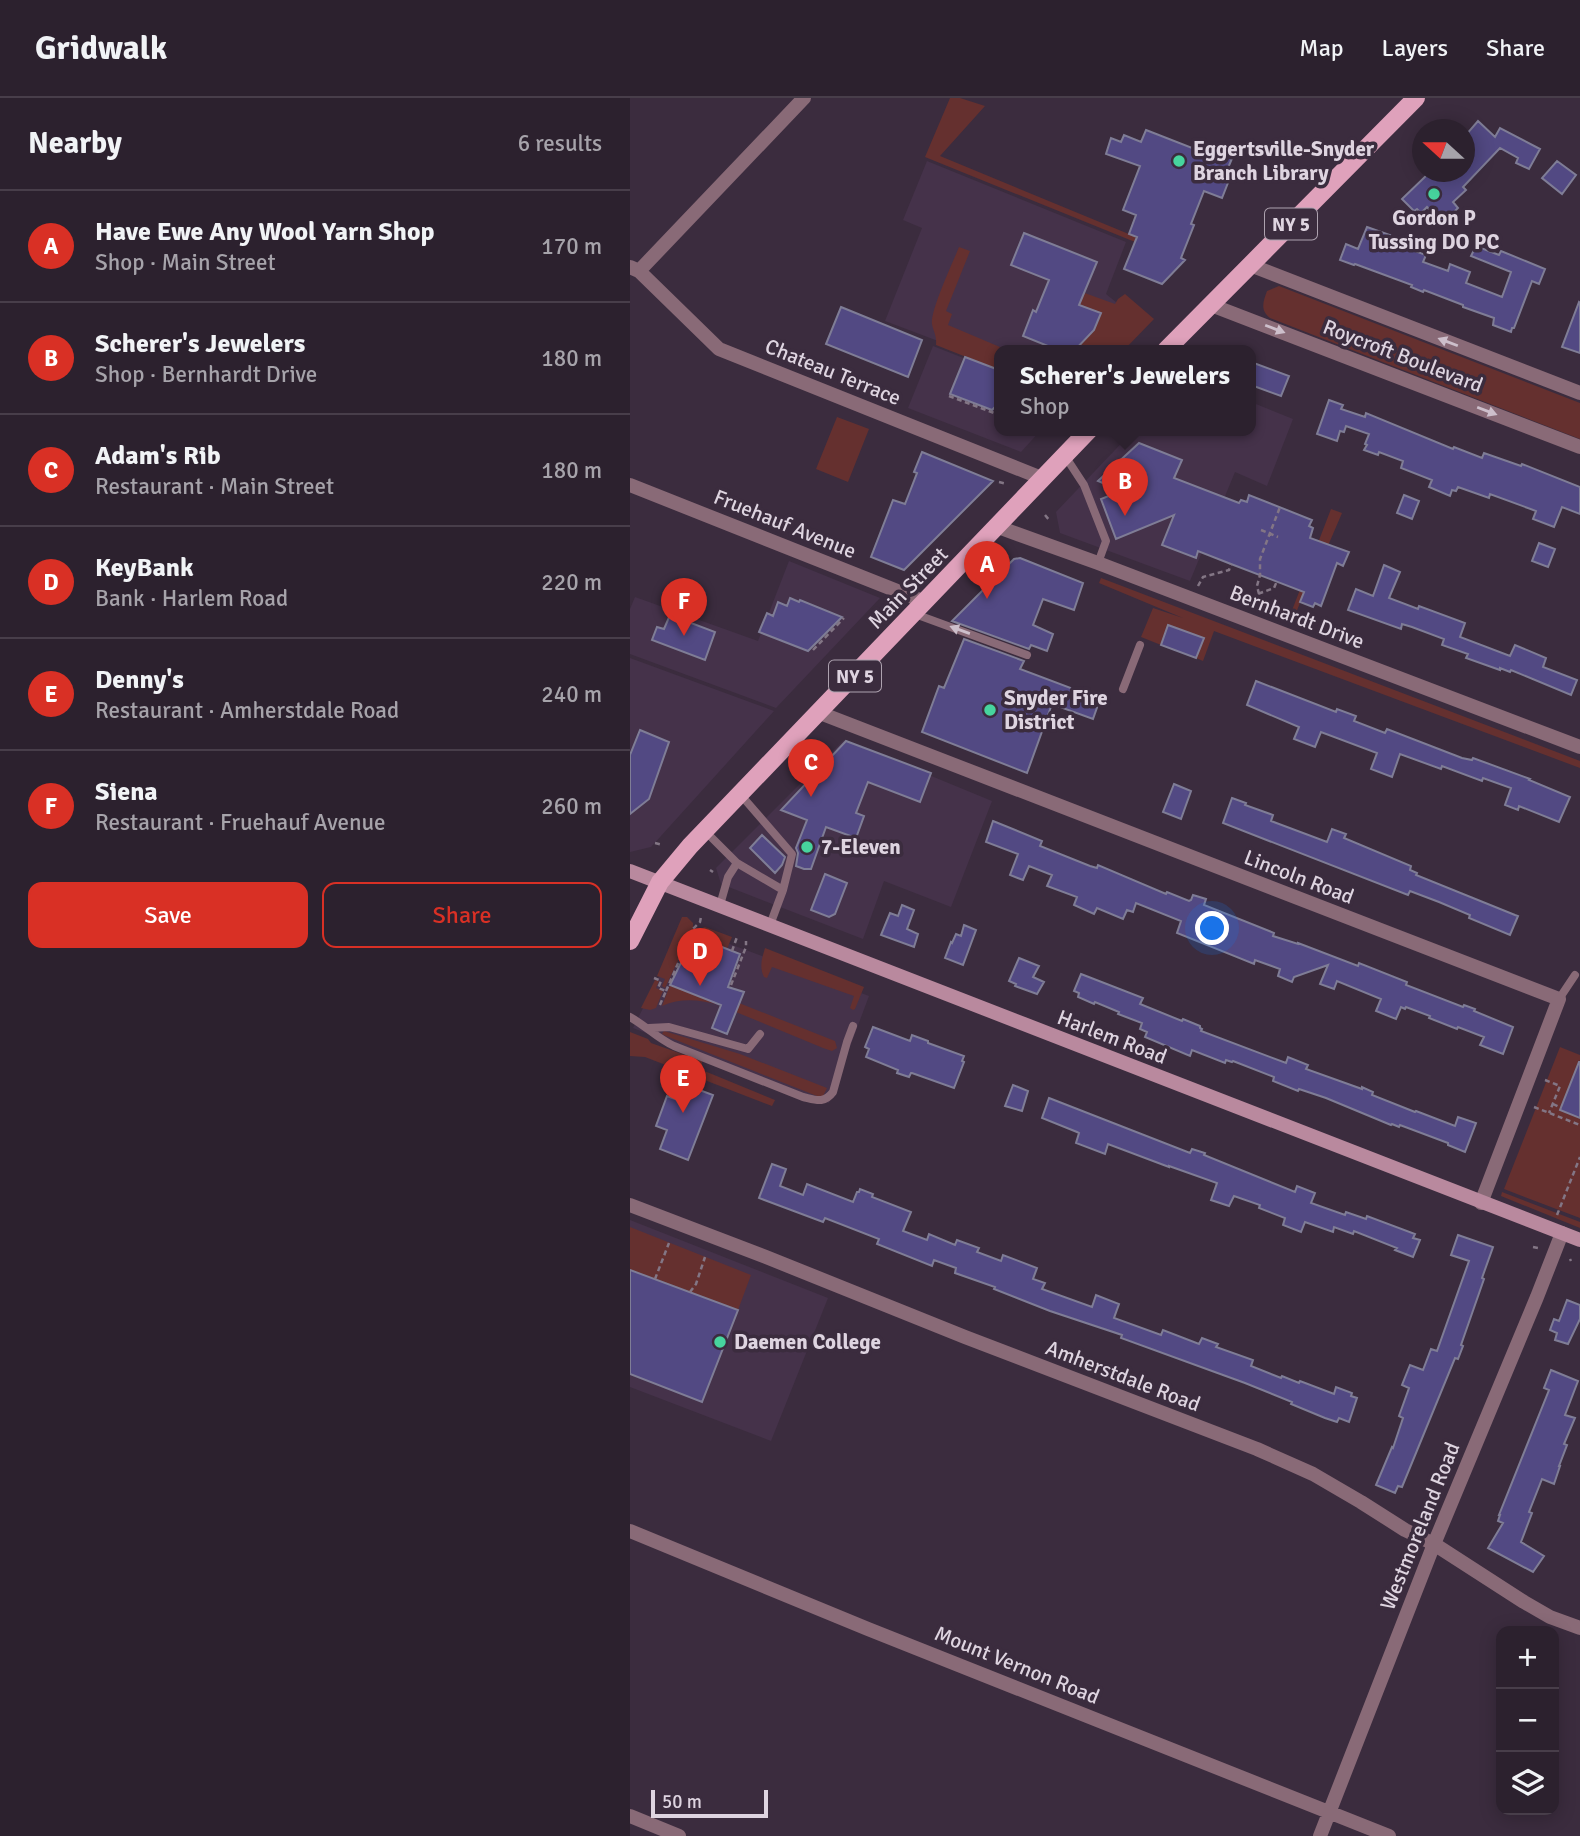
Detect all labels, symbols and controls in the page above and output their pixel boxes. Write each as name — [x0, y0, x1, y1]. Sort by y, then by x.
text: Gridwalk — [35, 28, 167, 69]
text: Map — [1299, 33, 1344, 63]
text: Layers — [1382, 33, 1448, 63]
text: Share — [1486, 33, 1545, 63]
north arrow — [1412, 119, 1475, 182]
text: Nearby — [28, 125, 122, 162]
text: 6 results — [518, 129, 602, 158]
place label: Eggertsville-Snyder Branch Library — [1193, 136, 1375, 186]
marker: Eggertsville-Snyder Branch Library — [1171, 153, 1187, 169]
marker: Gordon P Tussing DO PC — [1426, 186, 1442, 202]
place label: Gordon P Tussing DO PC — [1369, 205, 1499, 255]
road number: NY 5 — [1265, 208, 1317, 240]
text: Have Ewe Any Wool Yarn Shop — [95, 216, 434, 248]
text: A — [44, 232, 58, 261]
text: 170 m — [541, 232, 602, 261]
text: Shop · Main Street — [95, 248, 276, 277]
street label: Roycroft Boulevard — [1319, 314, 1487, 398]
one-way arrow — [1264, 323, 1285, 334]
text: Scherer's Jewelers — [95, 328, 305, 360]
street label: Chateau Terrace — [761, 333, 905, 411]
one-way arrow — [1437, 336, 1458, 347]
text: B — [44, 344, 58, 373]
text: 180 m — [541, 344, 602, 373]
popup — [994, 345, 1256, 436]
text: Shop · Bernhardt Drive — [95, 360, 317, 389]
text: Scherer's Jewelers — [1020, 360, 1230, 392]
text: Shop — [1020, 392, 1069, 421]
one-way arrow — [1476, 405, 1497, 416]
text: Adam's Rib — [95, 440, 221, 472]
text: C — [44, 456, 58, 485]
text: 180 m — [541, 456, 602, 485]
pin: B — [1102, 458, 1148, 516]
text: Restaurant · Main Street — [95, 472, 334, 501]
street label: Fruehauf Avenue — [710, 484, 860, 564]
pin: A — [964, 541, 1010, 599]
street label: Main Street — [862, 542, 954, 634]
text: KeyBank — [95, 552, 194, 584]
text: D — [43, 568, 59, 597]
text: 220 m — [541, 568, 602, 597]
pin: F — [661, 578, 707, 636]
street label: Bernhardt Drive — [1226, 579, 1368, 655]
text: Bank · Harlem Road — [95, 584, 288, 613]
one-way arrow — [949, 625, 970, 636]
road number: NY 5 — [829, 660, 881, 692]
text: Denny's — [95, 664, 184, 696]
text: E — [44, 680, 58, 709]
text: 240 m — [541, 680, 602, 709]
place label: Snyder Fire District — [1004, 685, 1108, 735]
text: Restaurant · Amherstdale Road — [95, 696, 399, 725]
marker: Snyder Fire District — [982, 702, 998, 718]
pin: C — [788, 739, 834, 797]
text: Siena — [95, 776, 158, 808]
text: F — [45, 792, 57, 821]
text: 260 m — [541, 792, 602, 821]
text: Restaurant · Fruehauf Avenue — [95, 808, 386, 837]
place label: 7-Eleven — [821, 834, 901, 860]
marker: 7-Eleven — [799, 839, 815, 855]
street label: Lincoln Road — [1240, 844, 1358, 910]
button: Save — [28, 882, 308, 948]
button: Share — [322, 882, 602, 948]
your location — [1195, 911, 1229, 945]
pin: D — [677, 928, 723, 986]
street label: Harlem Road — [1054, 1004, 1170, 1070]
pin: E — [660, 1055, 706, 1113]
place label: Daemen College — [734, 1329, 881, 1355]
marker: Daemen College — [712, 1334, 728, 1350]
street label: Amherstdale Road — [1042, 1335, 1204, 1417]
street label: Westmoreland Road — [1374, 1438, 1466, 1614]
street label: Mount Vernon Road — [931, 1620, 1103, 1710]
map controls — [1496, 1626, 1559, 1815]
button: + — [1496, 1626, 1559, 1689]
button: − — [1496, 1689, 1559, 1752]
button: layers — [1496, 1752, 1559, 1815]
scale bar — [651, 1787, 768, 1819]
text: 50 m — [662, 1790, 702, 1814]

